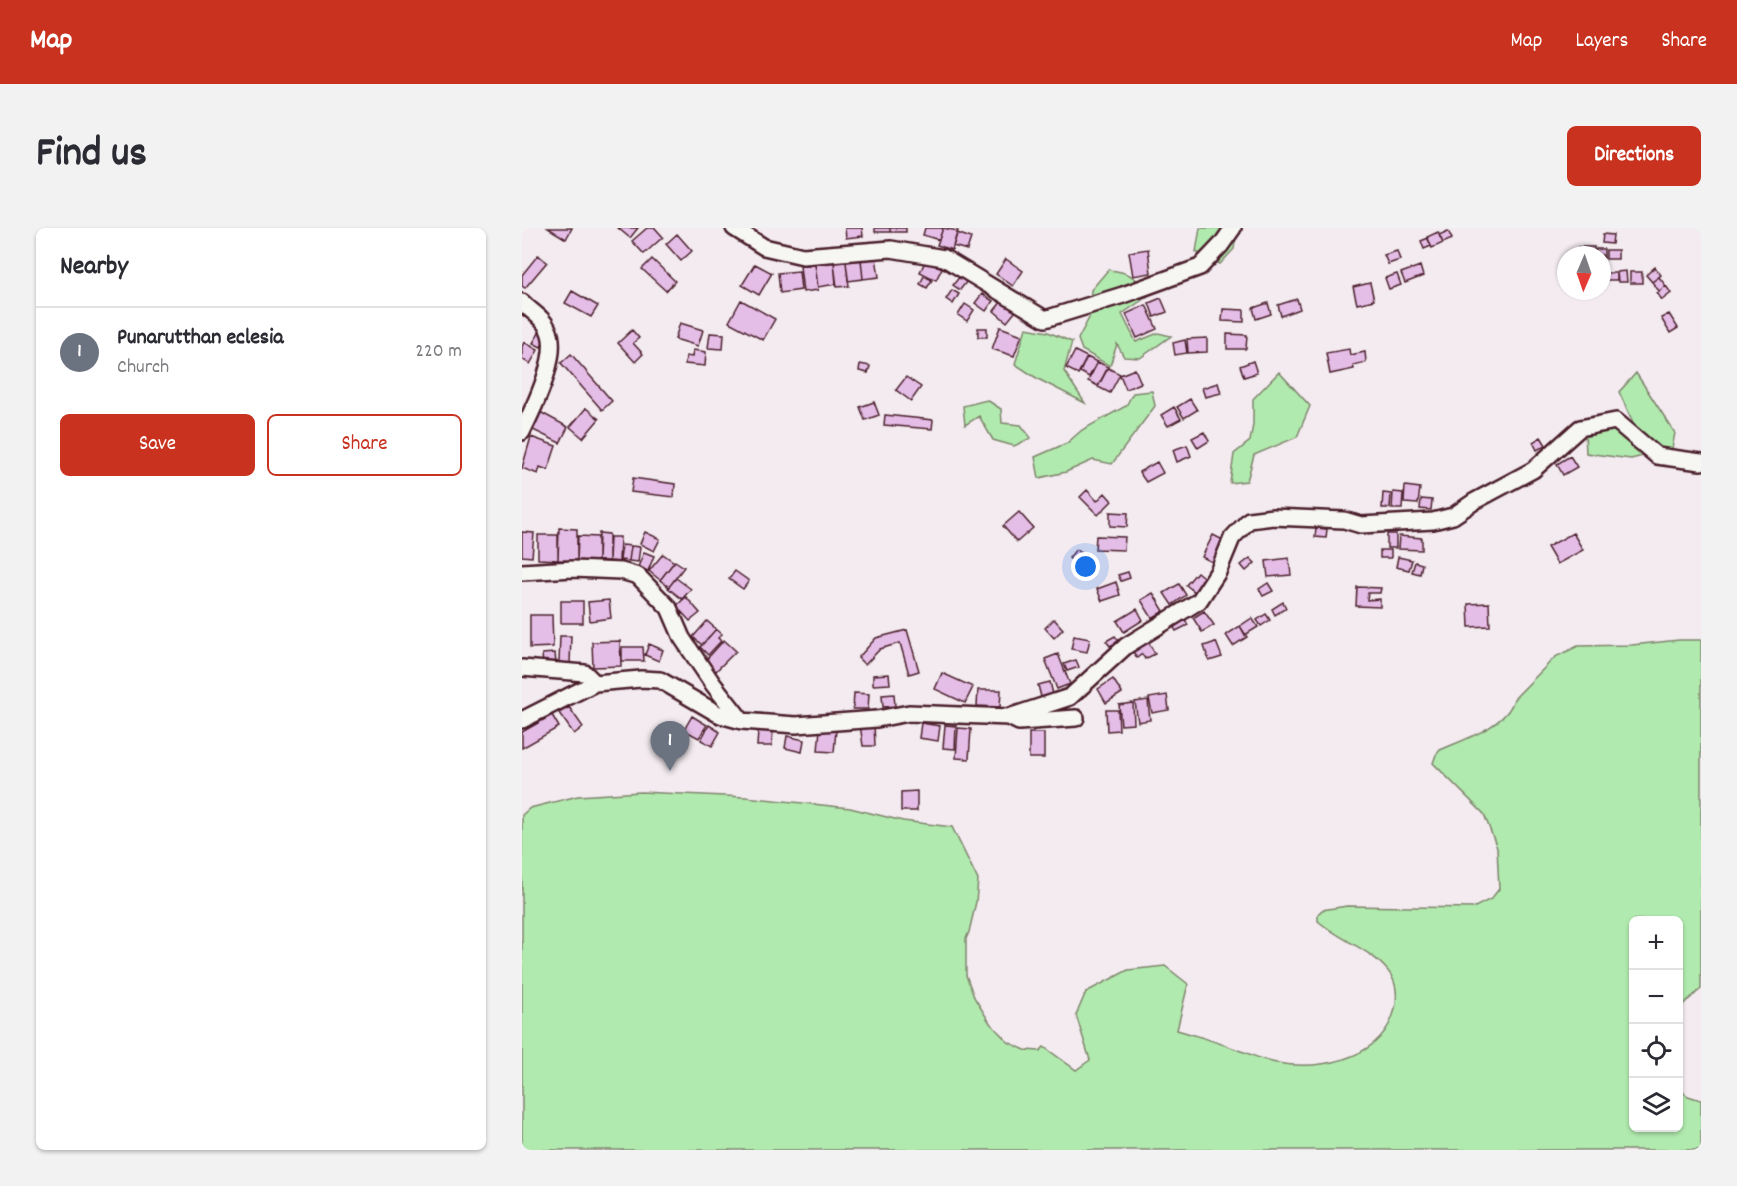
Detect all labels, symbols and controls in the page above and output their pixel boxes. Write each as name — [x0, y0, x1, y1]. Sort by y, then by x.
text: Map — [30, 22, 72, 62]
text: Map — [1511, 27, 1542, 57]
text: Layers — [1575, 27, 1628, 57]
text: Share — [1661, 27, 1707, 57]
text: Find us — [36, 126, 147, 186]
button: Directions — [1567, 126, 1701, 186]
north arrow — [1557, 246, 1611, 300]
text: Nearby — [60, 249, 128, 286]
text: Punarutthan eclesia — [117, 323, 283, 354]
text: 1 — [77, 338, 82, 366]
text: 220 m — [415, 338, 462, 366]
text: Church — [117, 354, 169, 382]
button: Save — [60, 414, 255, 476]
button: Share — [267, 414, 462, 476]
your location — [1071, 552, 1100, 581]
pin: 1 — [650, 722, 690, 771]
map controls — [1629, 916, 1683, 1132]
button: + — [1629, 916, 1683, 970]
button: − — [1629, 970, 1683, 1024]
button: locate — [1629, 1024, 1683, 1078]
button: layers — [1629, 1078, 1683, 1132]

